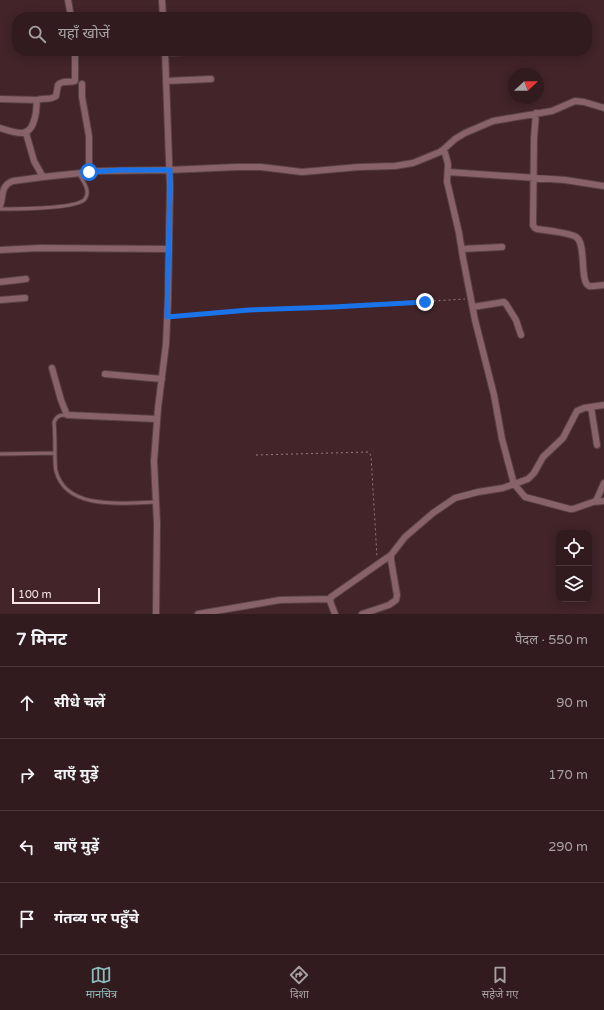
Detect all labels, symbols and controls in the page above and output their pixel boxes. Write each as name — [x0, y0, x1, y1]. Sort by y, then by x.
search box — [12, 12, 592, 56]
icon: search — [26, 23, 48, 45]
text: यहाँ खोजें — [58, 24, 110, 42]
north arrow — [508, 68, 544, 104]
route start — [80, 163, 98, 181]
route end — [416, 293, 434, 311]
map controls — [556, 530, 592, 602]
button: locate — [556, 530, 592, 566]
button: layers — [556, 566, 592, 602]
scale bar — [12, 586, 100, 605]
text: 100 m — [18, 588, 52, 601]
text: 7 मिनट — [16, 629, 67, 650]
text: पैदल · 550 m — [515, 632, 588, 648]
icon: ahead — [16, 692, 38, 714]
text: सीधे चलें — [54, 693, 105, 711]
text: 90 m — [556, 695, 588, 711]
icon: right — [16, 764, 38, 786]
text: दाएँ मुड़ें — [54, 765, 98, 783]
text: 170 m — [548, 767, 588, 783]
icon: left — [16, 836, 38, 858]
text: बाएँ मुड़ें — [54, 837, 99, 855]
text: 290 m — [548, 839, 588, 855]
icon: arrive — [16, 908, 38, 930]
text: गंतव्य पर पहुँचे — [54, 909, 139, 927]
tab: मानचित्र — [86, 964, 117, 1002]
tab: दिशा — [288, 964, 310, 1002]
tab: सहेजे गए — [482, 964, 518, 1002]

